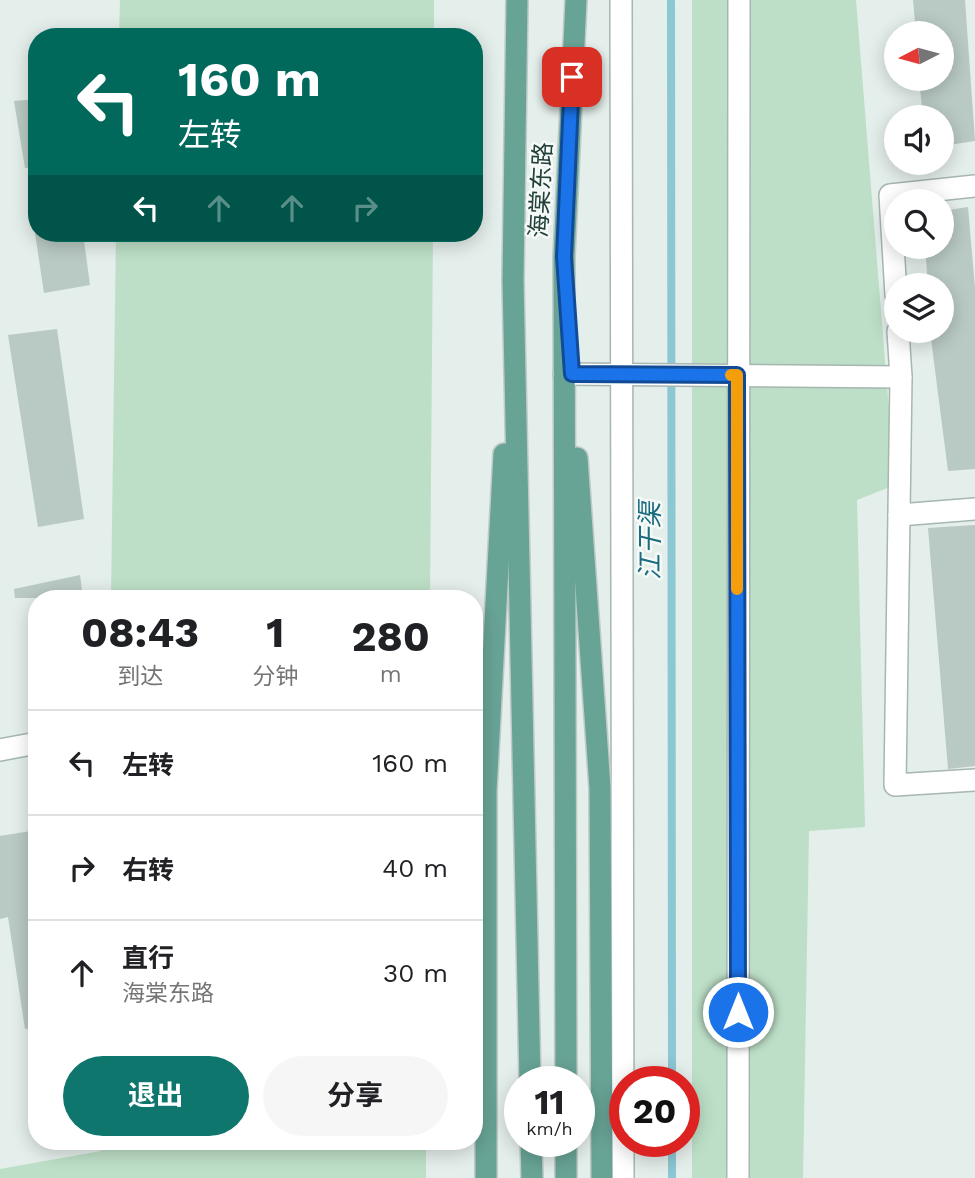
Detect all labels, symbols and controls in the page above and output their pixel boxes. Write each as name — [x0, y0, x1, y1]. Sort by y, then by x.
north arrow — [884, 21, 954, 91]
map controls — [884, 21, 954, 343]
pin — [542, 47, 602, 107]
text: 160 m — [178, 50, 321, 108]
icon: left — [63, 56, 154, 147]
icon: arrive — [553, 58, 591, 96]
button: sound — [884, 105, 954, 175]
text: 左转 — [178, 116, 242, 154]
street label: 海棠东路 — [525, 141, 557, 239]
icon: left — [127, 189, 165, 227]
icon: ahead — [200, 189, 238, 227]
icon: ahead — [273, 189, 311, 227]
icon: right — [346, 189, 384, 227]
button: search — [884, 189, 954, 259]
button: layers — [884, 273, 954, 343]
water label: 江干渠 — [635, 498, 665, 580]
text: 08:43 — [81, 608, 199, 657]
text: 1 — [266, 608, 284, 657]
text: 280 — [351, 612, 430, 661]
text: m — [380, 661, 402, 688]
text: 到达 — [117, 663, 163, 690]
text: 分钟 — [252, 663, 298, 690]
icon: left — [63, 744, 101, 782]
text: 160 m — [372, 748, 448, 778]
text: 左转 — [122, 750, 174, 780]
icon: right — [63, 849, 101, 887]
text: 40 m — [382, 853, 448, 883]
text: 右转 — [122, 855, 174, 885]
text: 直行 — [122, 943, 174, 973]
icon: ahead — [63, 954, 101, 992]
text: 30 m — [383, 958, 448, 988]
position arrow — [701, 975, 775, 1049]
text: 海棠东路 — [122, 980, 214, 1007]
button: 退出 — [63, 1056, 249, 1136]
button: 分享 — [263, 1056, 448, 1136]
speed limit sign: 20 — [609, 1066, 700, 1157]
text: 11 — [534, 1081, 565, 1123]
text: km/h — [526, 1118, 573, 1139]

